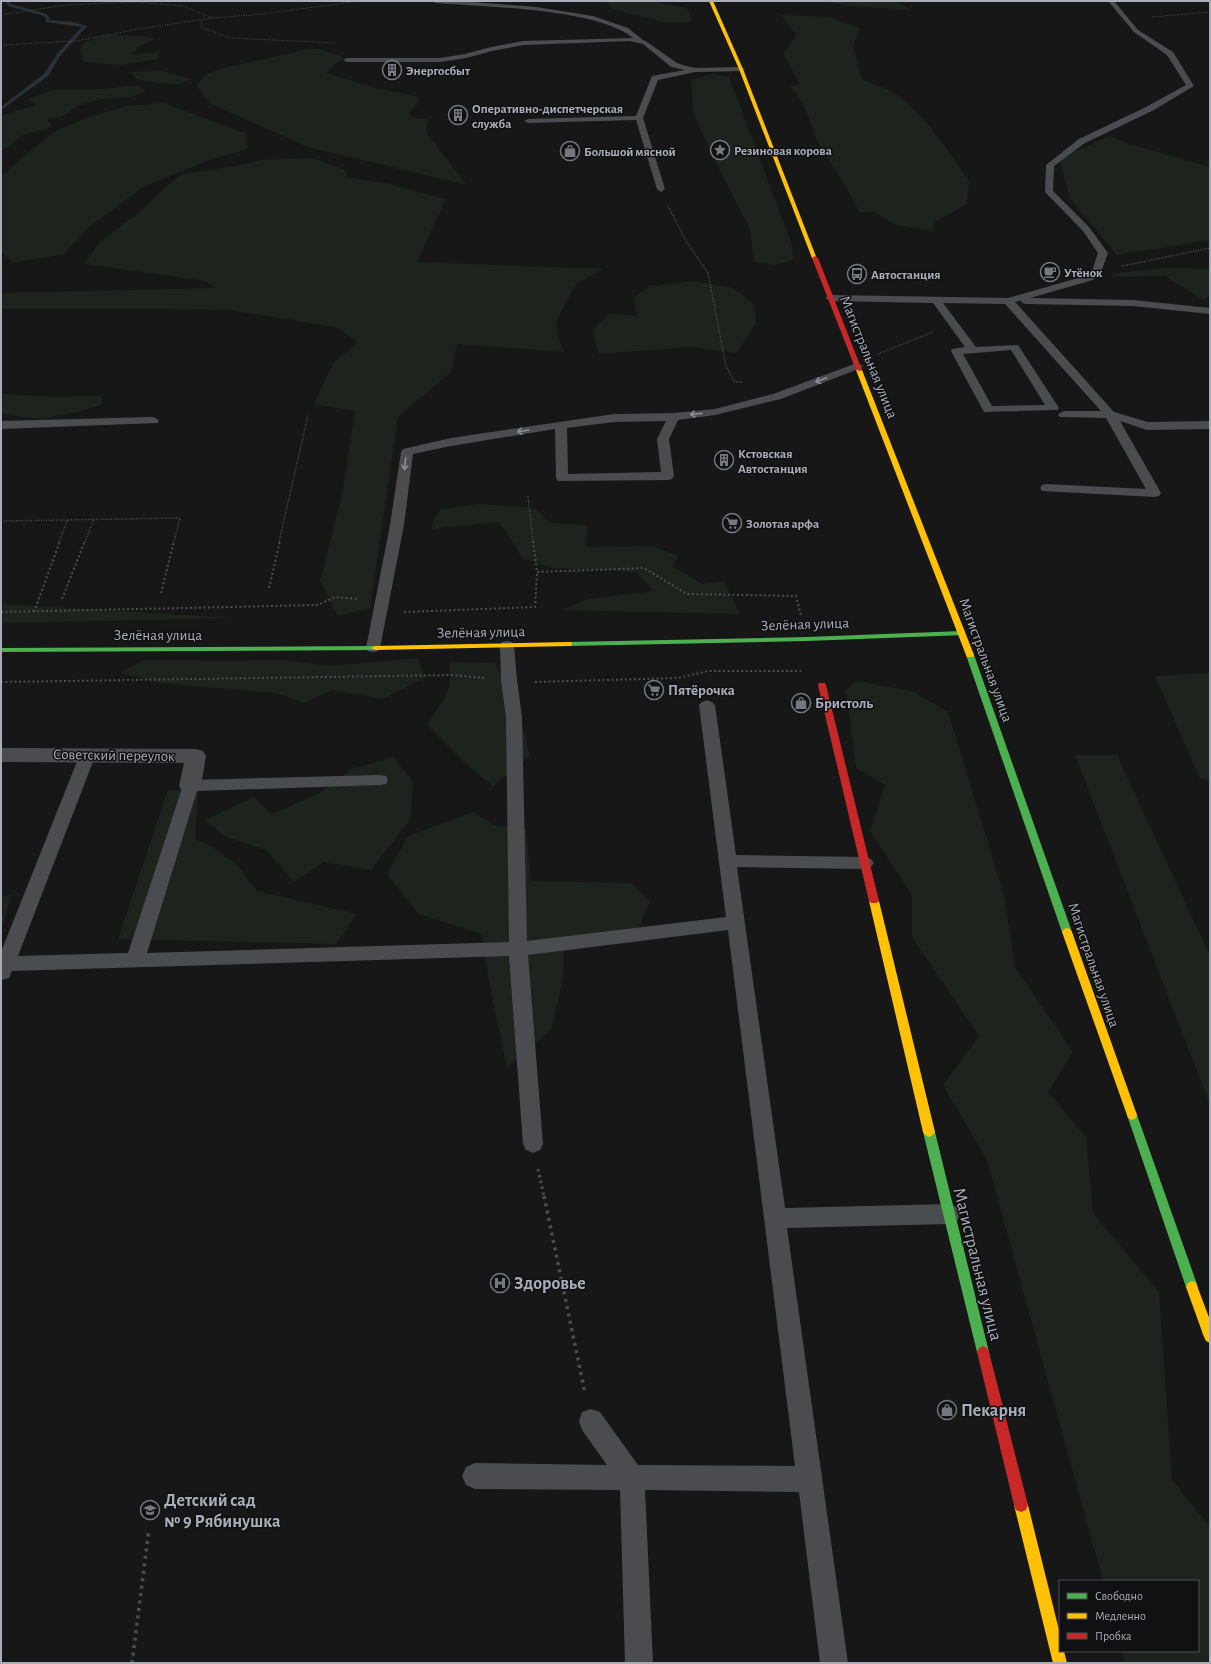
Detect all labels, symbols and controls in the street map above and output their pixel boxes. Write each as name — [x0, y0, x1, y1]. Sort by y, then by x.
building icon: Энергосбыт — [381, 59, 403, 81]
place label: Энергосбыт — [406, 65, 471, 78]
place label: Оперативно-диспетчерская служба — [472, 103, 623, 131]
building icon: Оперативно-диспетчерская служба — [447, 104, 469, 126]
place icon: Резиновая корова — [709, 139, 731, 161]
shop icon: Большой мясной — [559, 140, 581, 162]
place label: Резиновая корова — [734, 145, 832, 158]
place label: Большой мясной — [584, 146, 676, 159]
cafe icon: Утёнок — [1039, 261, 1061, 283]
bus stop icon: Автостанция — [846, 263, 868, 285]
place label: Утёнок — [1064, 267, 1103, 280]
place label: Автостанция — [871, 269, 941, 282]
street label: Магистральная улица — [837, 294, 900, 421]
one-way arrow — [815, 377, 827, 385]
one-way arrow — [690, 410, 703, 418]
one-way arrow — [517, 427, 530, 435]
place label: Кстовская Автостанция — [738, 448, 808, 476]
building icon: Кстовская Автостанция — [713, 449, 735, 471]
one-way arrow — [401, 457, 409, 470]
supermarket icon: Золотая арфа — [721, 512, 743, 534]
place label: Золотая арфа — [746, 518, 819, 531]
street label: Магистральная улица — [956, 596, 1015, 724]
street label: Зелёная улица — [761, 615, 850, 634]
street label: Зелёная улица — [437, 624, 525, 641]
street label: Зелёная улица — [114, 628, 202, 643]
supermarket icon: Пятёрочка — [643, 679, 665, 701]
place label: Пятёрочка — [668, 683, 735, 698]
shop icon: Бристоль — [790, 692, 812, 714]
place label: Бристоль — [815, 696, 873, 711]
street label: Советский переулок — [53, 747, 175, 764]
street label: Магистральная улица — [1065, 901, 1122, 1030]
street label: Магистральная улица — [949, 1186, 1005, 1343]
hospital icon: Здоровье — [489, 1272, 511, 1294]
place label: Здоровье — [514, 1275, 586, 1293]
shop icon: Пекарня — [936, 1399, 958, 1421]
place label: Пекарня — [961, 1402, 1026, 1420]
place label: Детский сад № 9 Рябинушка — [164, 1492, 281, 1531]
school or university icon: Детский сад № 9 Рябинушка — [139, 1499, 161, 1521]
legend — [1059, 1580, 1199, 1652]
text: Свободно — [1095, 1590, 1143, 1602]
text: Медленно — [1095, 1610, 1146, 1622]
text: Пробка — [1095, 1630, 1132, 1642]

